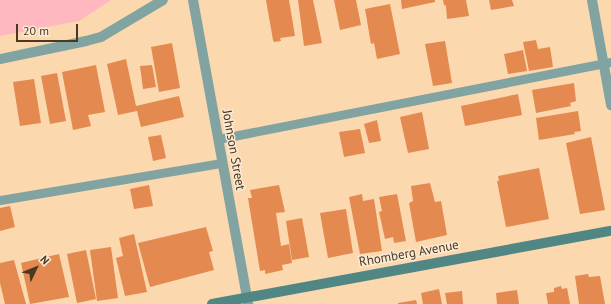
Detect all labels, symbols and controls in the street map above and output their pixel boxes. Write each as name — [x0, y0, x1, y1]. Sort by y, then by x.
scale bar — [18, 16, 80, 42]
text: 20 m — [23, 23, 49, 38]
street label: Johnson Street — [218, 109, 248, 191]
street label: Rhomberg Avenue — [358, 238, 460, 270]
north arrow — [16, 248, 56, 288]
text: N — [37, 252, 52, 267]

